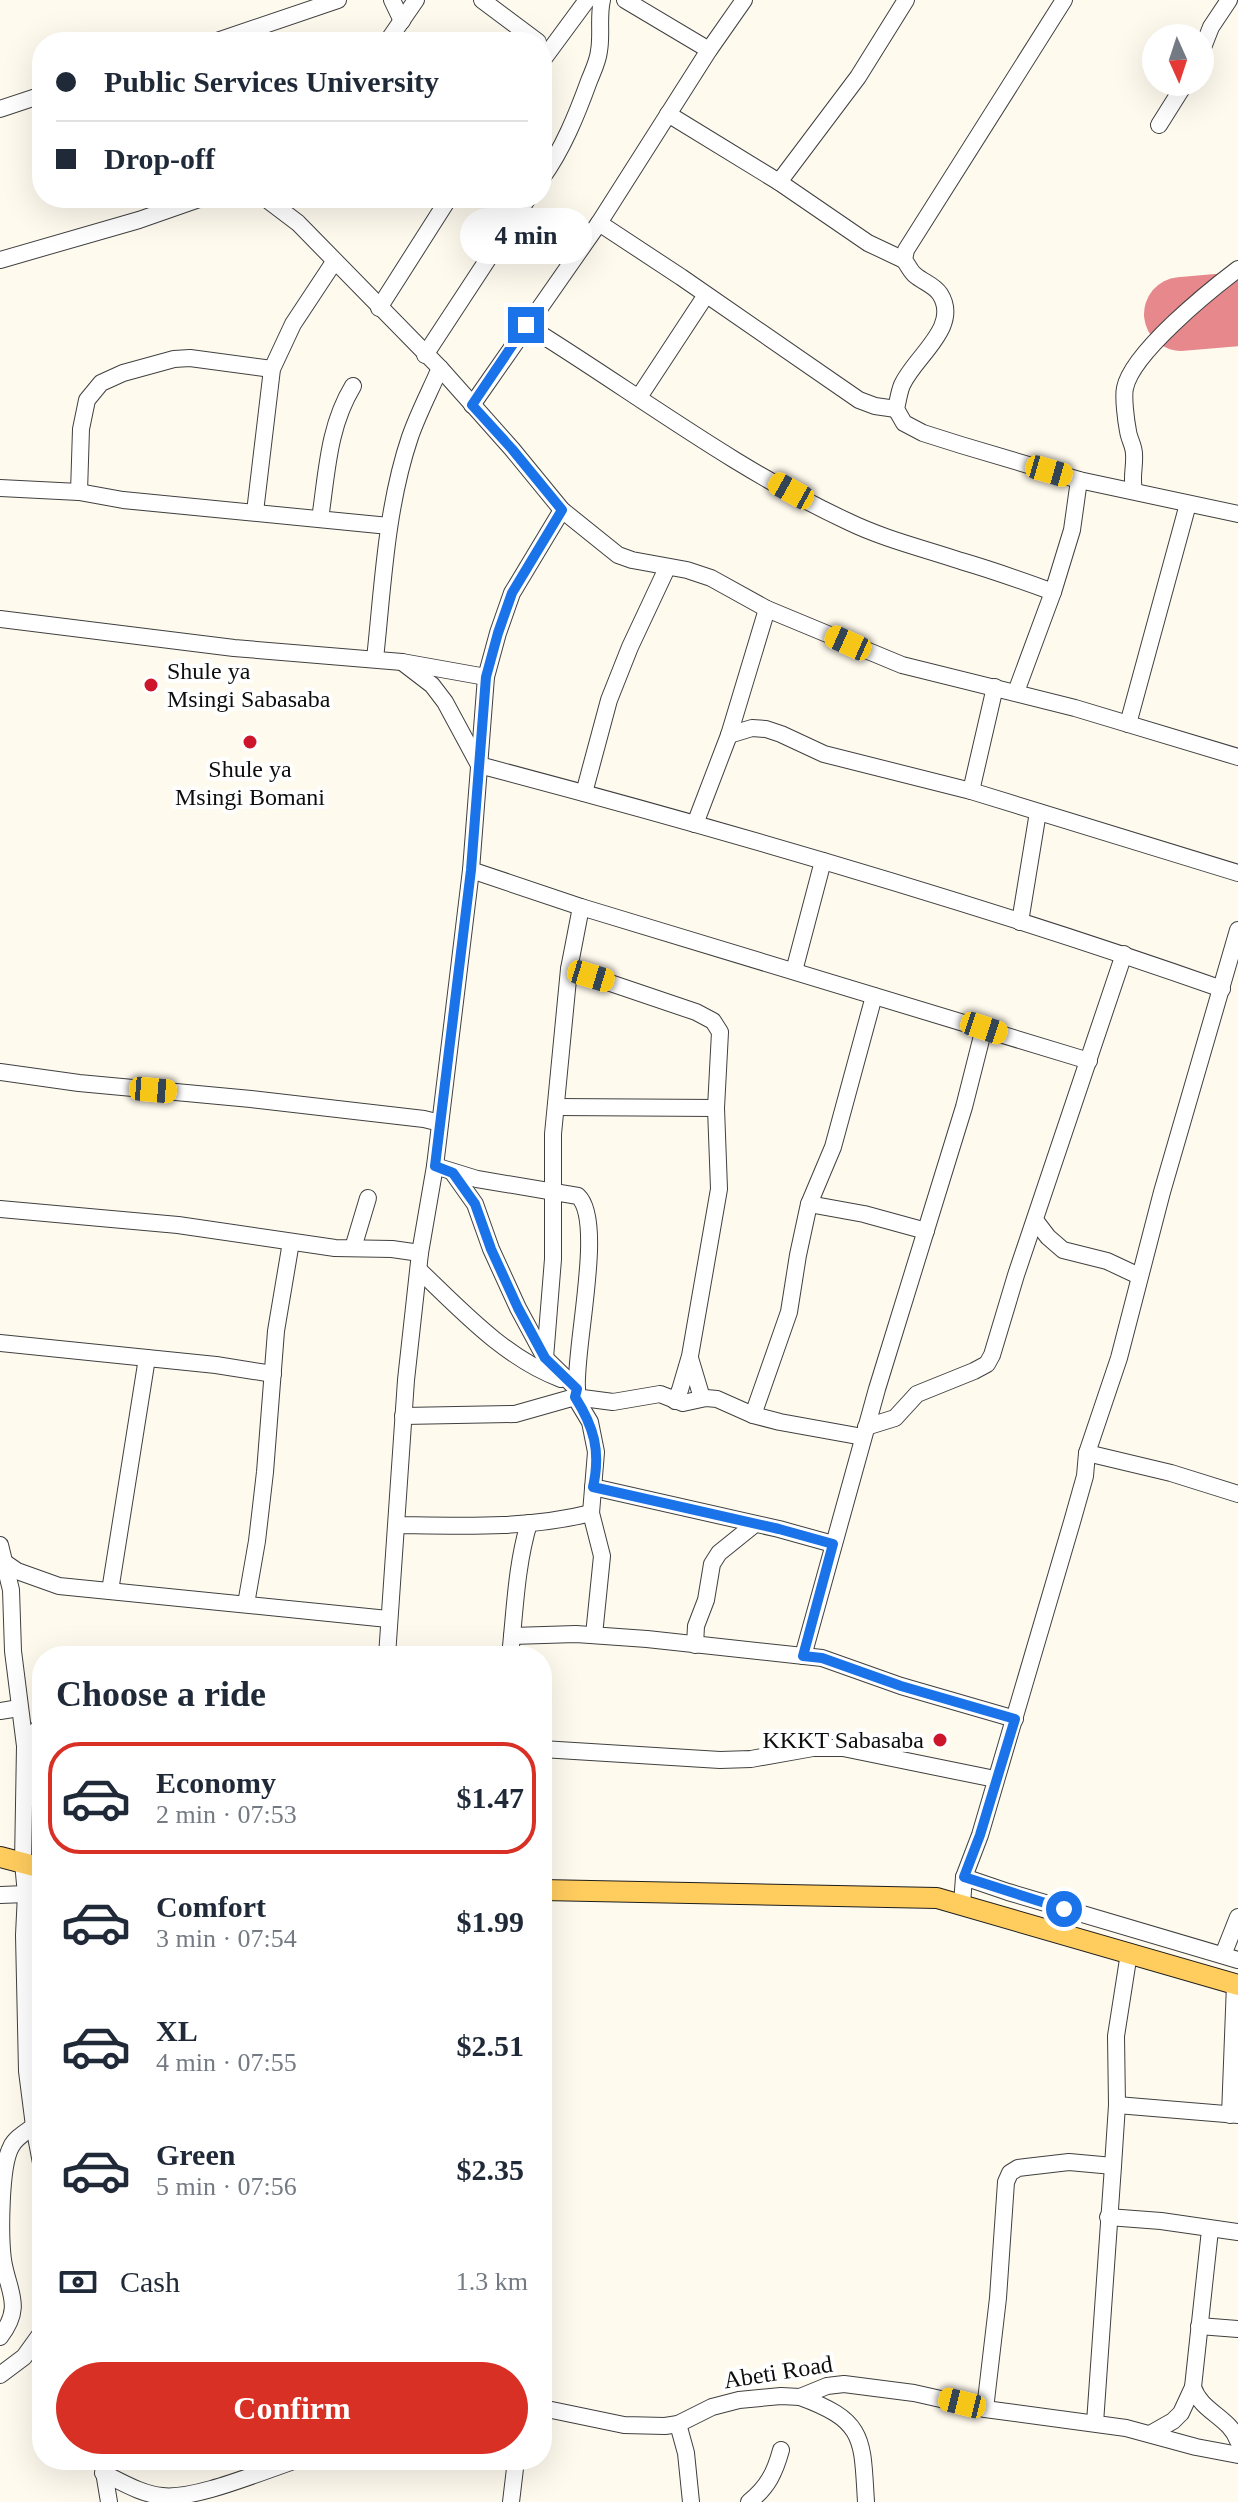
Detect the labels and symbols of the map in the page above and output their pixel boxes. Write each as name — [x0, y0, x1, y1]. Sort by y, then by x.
north arrow — [1142, 24, 1214, 96]
callout: 4 min — [460, 209, 592, 265]
route end — [508, 307, 544, 343]
car — [1023, 453, 1075, 489]
car — [764, 469, 818, 513]
car — [821, 622, 875, 664]
place label: Shule ya Msingi Sabasaba — [167, 658, 331, 712]
marker: Shule ya Msingi Sabasaba — [142, 676, 160, 694]
marker: Shule ya Msingi Bomani — [241, 733, 259, 751]
place label: Shule ya Msingi Bomani — [175, 756, 325, 810]
car — [565, 958, 617, 994]
car — [957, 1009, 1011, 1047]
car — [128, 1076, 178, 1104]
place label: KKKT Sabasaba — [762, 1727, 924, 1753]
marker: KKKT Sabasaba — [931, 1731, 949, 1749]
route start — [1046, 1891, 1082, 1927]
street label: Abeti Road — [722, 2351, 834, 2393]
car — [936, 2386, 988, 2420]

